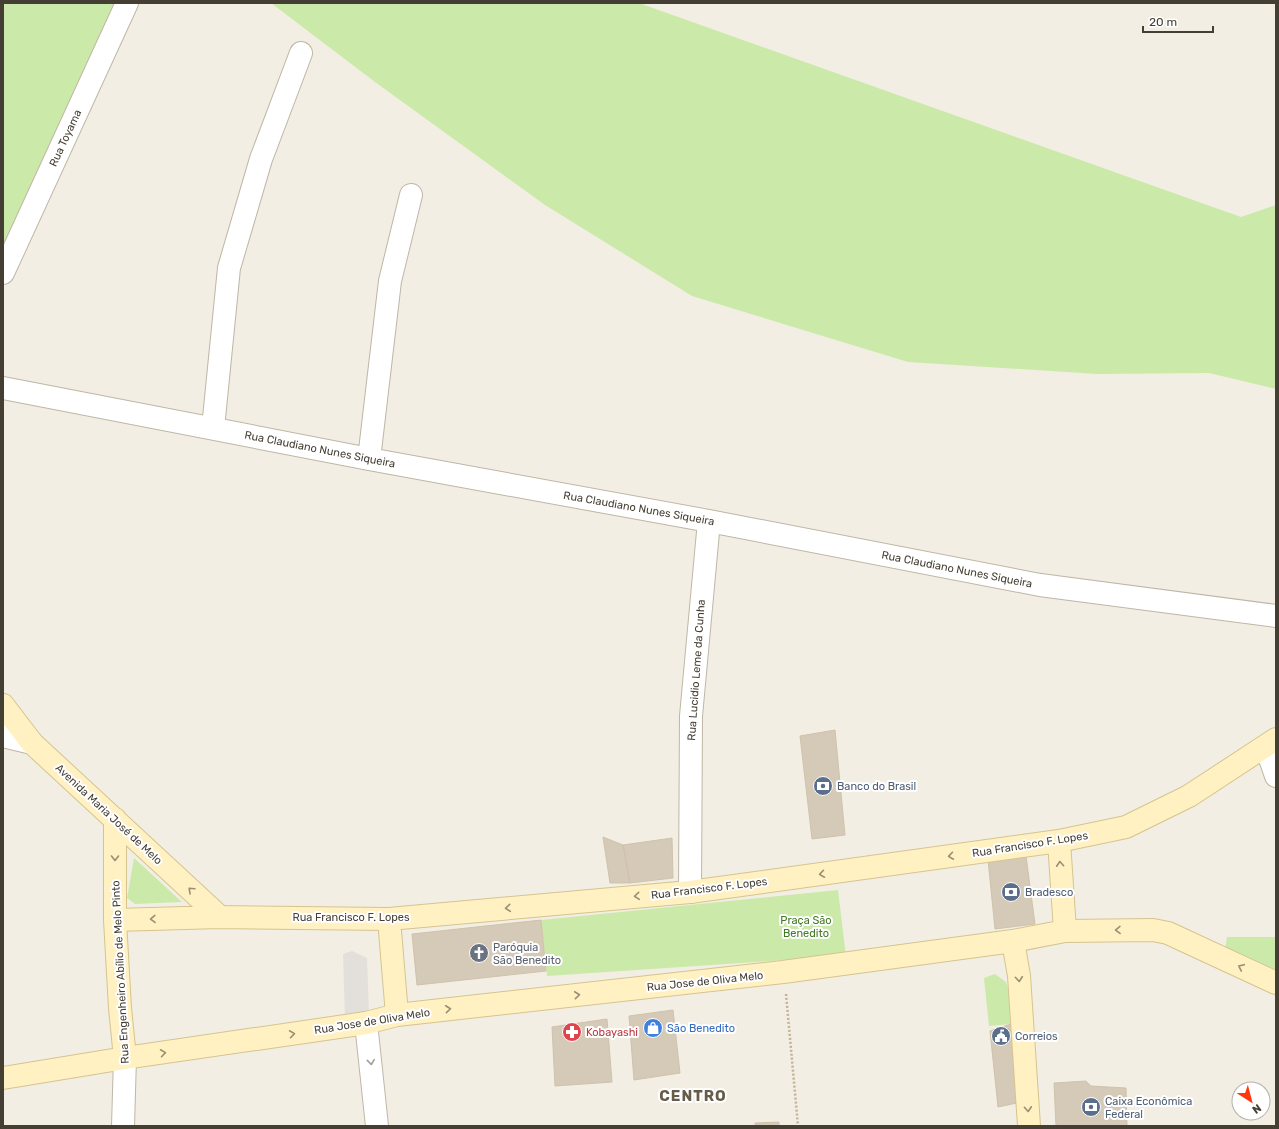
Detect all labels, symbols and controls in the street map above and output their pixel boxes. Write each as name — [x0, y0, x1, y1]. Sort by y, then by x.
scale bar — [1143, 8, 1213, 34]
text: 20 m — [1149, 15, 1177, 29]
street label: Rua Toyama — [47, 108, 84, 169]
street label: Rua Claudiano Nunes Siqueira — [243, 428, 396, 470]
street label: Rua Claudiano Nunes Siqueira — [562, 489, 716, 528]
street label: Rua Claudiano Nunes Siqueira — [880, 548, 1033, 590]
street label: Rua Lucidio Leme da Cunha — [685, 599, 708, 741]
street label: Avenida Maria José de Melo — [53, 761, 165, 867]
bank icon: Banco do Brasil — [812, 775, 834, 797]
place label: Banco do Brasil — [837, 780, 916, 793]
street label: Rua Francisco F. Lopes — [971, 829, 1089, 860]
one-way arrow — [948, 851, 954, 860]
one-way arrow — [111, 855, 119, 861]
one-way arrow — [1056, 861, 1065, 867]
one-way arrow — [819, 869, 825, 878]
street label: Rua Francisco F. Lopes — [650, 875, 768, 902]
street label: Rua Engenheiro Abílio de Melo Pinto — [109, 880, 132, 1064]
bank icon: Bradesco — [1000, 881, 1022, 903]
place label: Bradesco — [1025, 886, 1073, 899]
one-way arrow — [188, 887, 196, 895]
one-way arrow — [634, 892, 640, 901]
one-way arrow — [505, 903, 511, 912]
street label: Rua Francisco F. Lopes — [292, 911, 410, 924]
park label: Praça São Benedito — [780, 914, 832, 940]
one-way arrow — [150, 915, 156, 923]
one-way arrow — [1115, 926, 1121, 934]
place label: Paróquia São Benedito — [493, 941, 561, 967]
church icon: Paróquia São Benedito — [468, 942, 490, 964]
one-way arrow — [1237, 964, 1245, 972]
street label: Rua Jose de Oliva Melo — [646, 969, 764, 994]
one-way arrow — [1014, 976, 1023, 982]
one-way arrow — [574, 991, 580, 1000]
one-way arrow — [445, 1005, 451, 1014]
street label: Rua Jose de Oliva Melo — [313, 1006, 431, 1037]
shop icon: São Benedito — [642, 1017, 664, 1039]
pharmacy icon: Kobayashi — [561, 1021, 583, 1043]
place label: São Benedito — [667, 1022, 735, 1035]
public building icon: Correios — [990, 1025, 1012, 1047]
place label: Kobayashi — [586, 1026, 638, 1039]
one-way arrow — [289, 1030, 295, 1039]
place label: Correios — [1015, 1030, 1058, 1043]
one-way arrow — [160, 1049, 166, 1058]
one-way arrow — [366, 1059, 375, 1065]
north arrow — [1231, 1081, 1271, 1121]
district label: CENTRO — [659, 1087, 727, 1105]
place label: Caixa Econômica Federal — [1105, 1095, 1192, 1121]
bank icon: Caixa Econômica Federal — [1080, 1096, 1102, 1118]
text: N — [1249, 1101, 1264, 1116]
one-way arrow — [1024, 1106, 1033, 1112]

